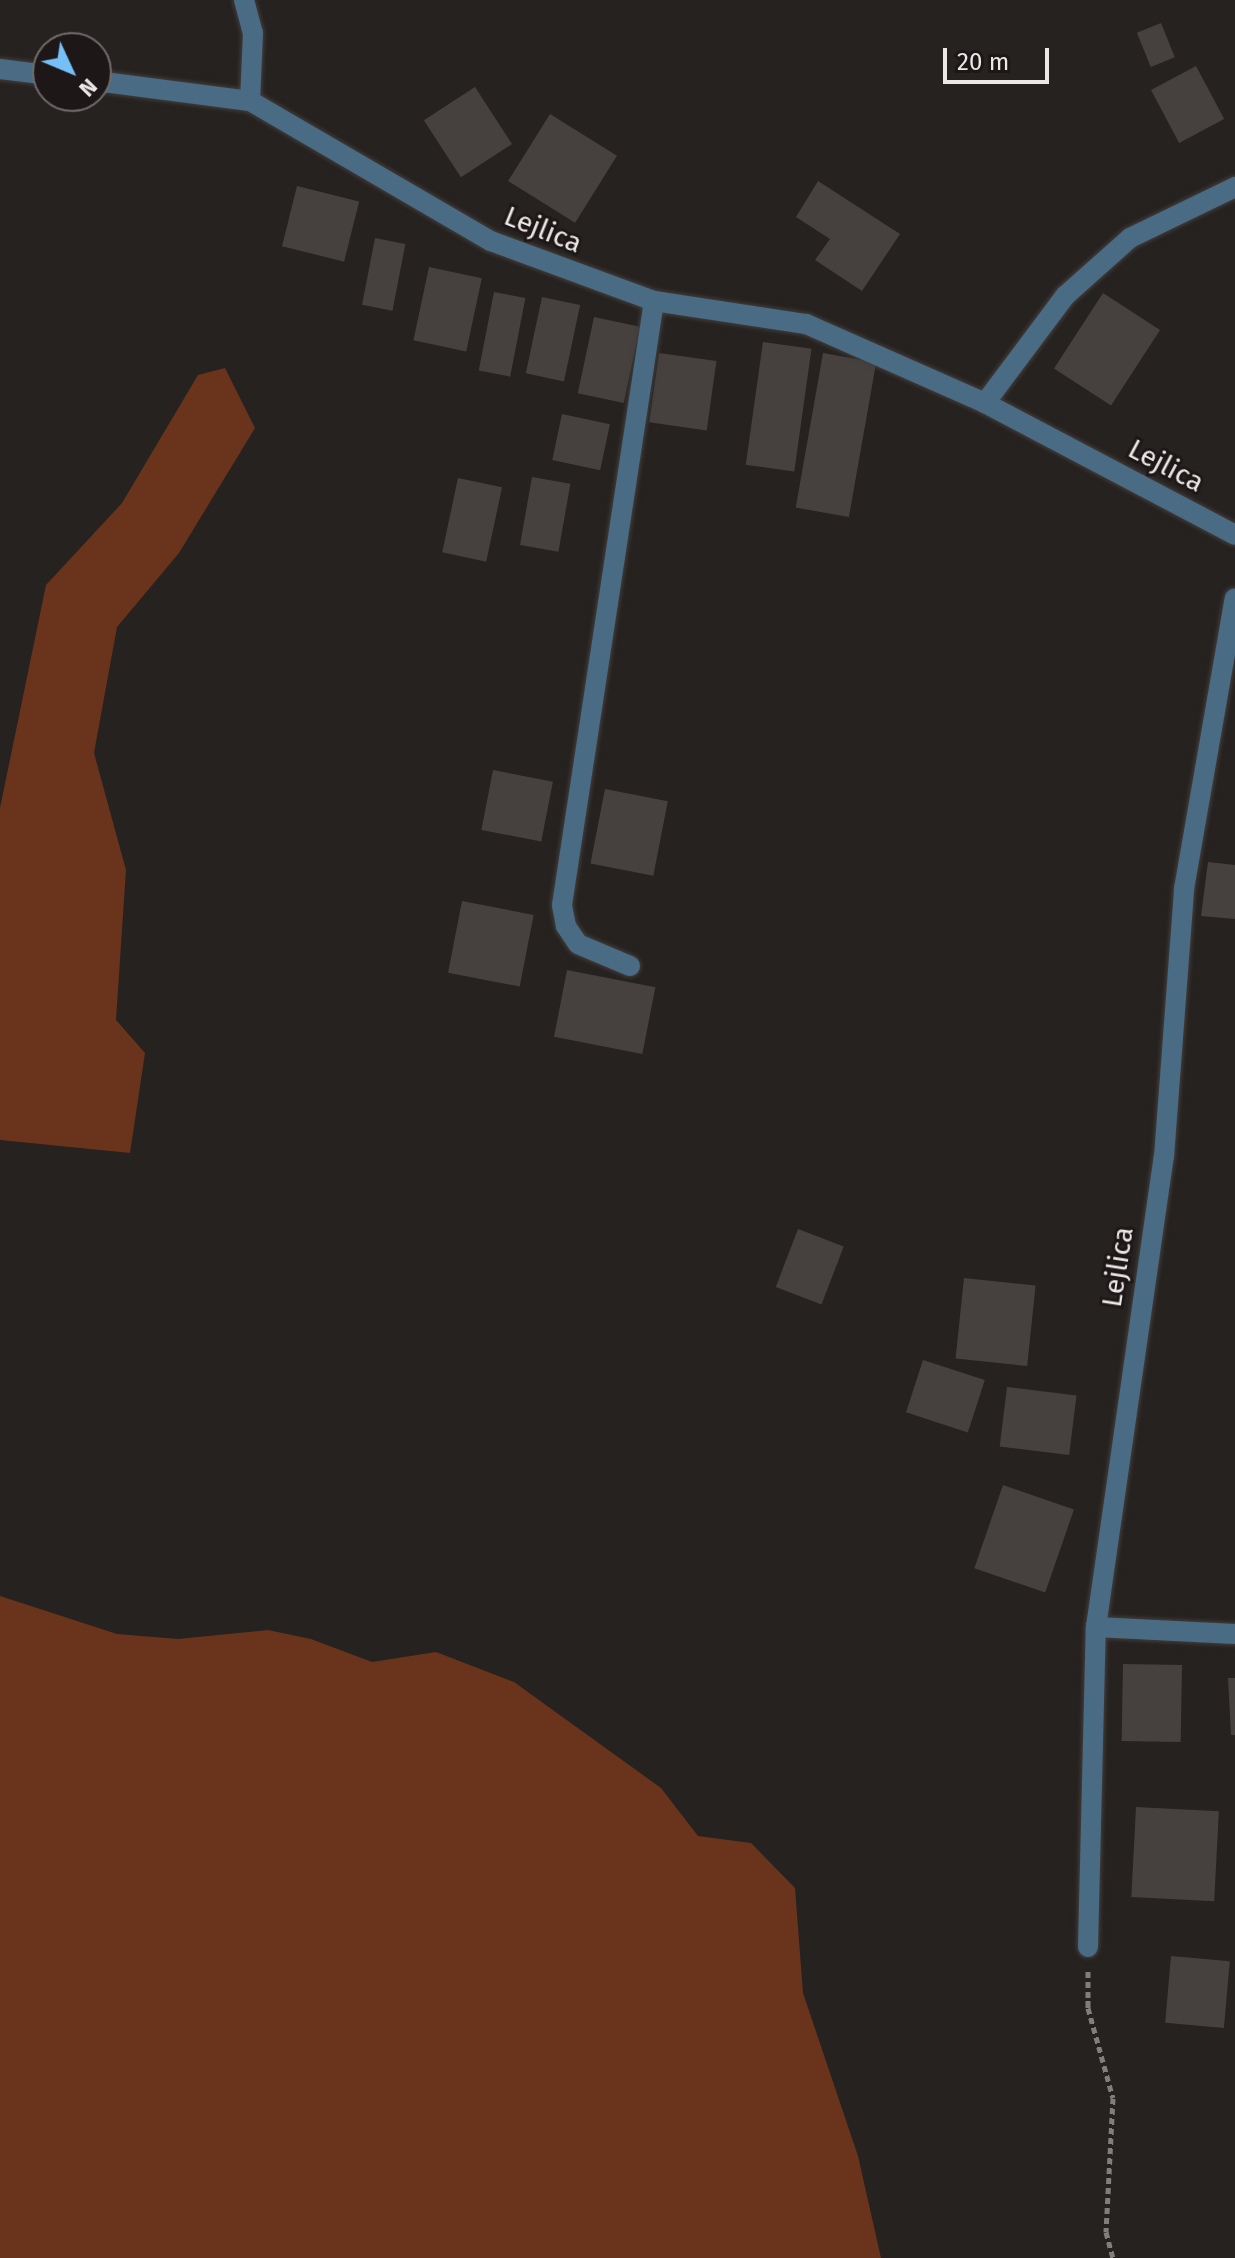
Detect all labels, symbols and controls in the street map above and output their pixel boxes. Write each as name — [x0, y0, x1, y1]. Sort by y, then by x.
north arrow — [32, 32, 112, 112]
scale bar — [947, 32, 1053, 82]
text: 20 m — [957, 48, 1009, 76]
text: N — [73, 73, 103, 102]
street label: Lejlica — [499, 199, 587, 261]
street label: Lejlica — [1122, 432, 1210, 500]
street label: Lejlica — [1095, 1224, 1141, 1310]

